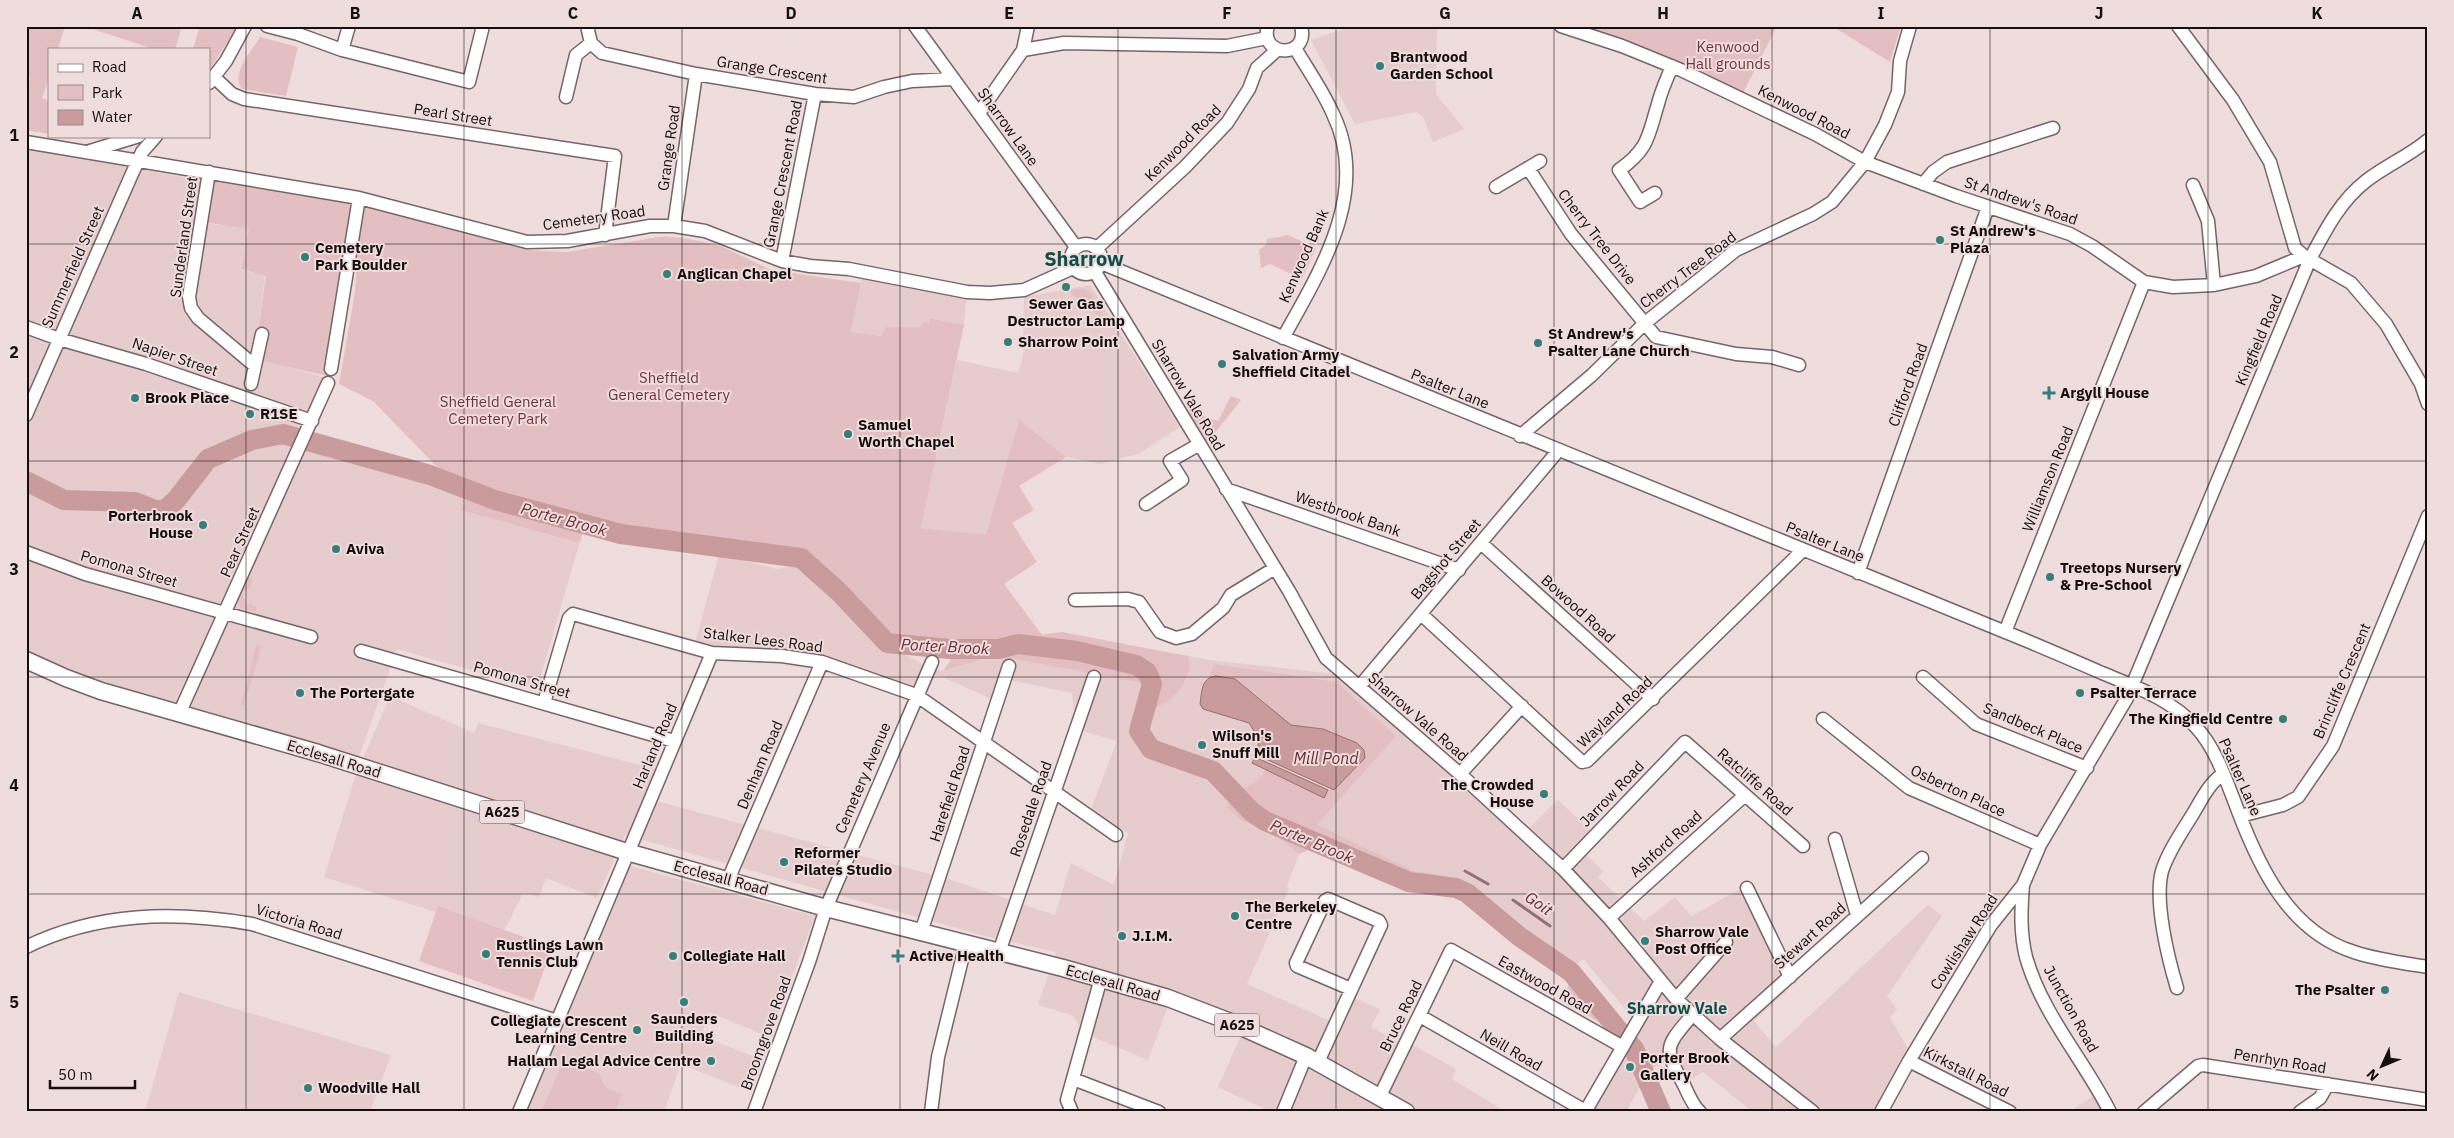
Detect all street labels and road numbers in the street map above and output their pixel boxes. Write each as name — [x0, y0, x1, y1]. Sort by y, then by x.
street label: Grange Crescent — [715, 51, 829, 88]
street label: Kenwood Road — [1755, 80, 1853, 143]
street label: Sharrow Lane — [974, 84, 1043, 169]
street label: Pearl Street — [412, 99, 494, 130]
street label: Grange Crescent Road — [759, 99, 806, 249]
street label: Kenwood Road — [1140, 100, 1225, 185]
street label: Grange Road — [653, 104, 684, 192]
street label: St Andrew's Road — [1962, 172, 2080, 229]
street label: Sunderland Street — [166, 175, 201, 299]
street label: Cherry Tree Drive — [1554, 185, 1641, 288]
street label: Cemetery Road — [541, 201, 646, 234]
street label: Summerfield Street — [37, 203, 108, 331]
street label: Kenwood Bank — [1274, 206, 1333, 306]
street label: Cherry Tree Road — [1636, 227, 1740, 312]
street label: Kingfield Road — [2231, 291, 2286, 388]
street label: Napier Street — [130, 333, 221, 380]
street label: Sharrow Vale Road — [1148, 336, 1229, 454]
street label: Clifford Road — [1884, 341, 1931, 429]
street label: Psalter Lane — [1408, 364, 1492, 413]
street label: Williamson Road — [2018, 423, 2077, 534]
street label: Westbrook Bank — [1293, 487, 1404, 541]
street label: Pear Street — [216, 504, 264, 580]
street label: Bagshot Street — [1406, 514, 1485, 603]
street label: Psalter Lane — [1783, 517, 1867, 566]
street label: Pomona Street — [79, 546, 180, 591]
street label: Bowood Road — [1537, 570, 1619, 647]
street label: Brincliffe Crescent — [2309, 620, 2375, 742]
street label: Stalker Lees Road — [702, 623, 824, 656]
street label: Pomona Street — [472, 657, 573, 702]
street label: Sharrow Vale Road — [1364, 668, 1472, 765]
street label: Wayland Road — [1573, 672, 1656, 751]
street label: Sandbeck Place — [1980, 698, 2086, 757]
street label: Harland Road — [628, 700, 681, 792]
street label: Denham Road — [732, 718, 787, 812]
street label: Cemetery Avenue — [831, 719, 895, 836]
street label: Ecclesall Road — [285, 735, 383, 782]
street label: Psalter Lane — [2215, 735, 2266, 819]
street label: Harefield Road — [925, 743, 974, 844]
street label: Ratcliffe Road — [1714, 744, 1797, 820]
street label: Jarrow Road — [1575, 757, 1648, 831]
street label: Rosedale Road — [1005, 758, 1056, 859]
street label: Osberton Place — [1908, 760, 2009, 821]
road number: A625 — [480, 800, 524, 824]
street label: Ashford Road — [1626, 806, 1706, 881]
street label: Ecclesall Road — [672, 856, 771, 899]
street label: Cowlishaw Road — [1926, 890, 2002, 993]
street label: Stewart Road — [1770, 898, 1850, 973]
street label: Victoria Road — [254, 899, 345, 944]
street label: Eastwood Road — [1495, 951, 1595, 1018]
street label: Ecclesall Road — [1064, 960, 1163, 1005]
street label: Junction Road — [2040, 962, 2103, 1055]
street label: Broomgrove Road — [736, 973, 795, 1093]
street label: Bruce Road — [1375, 977, 1426, 1055]
road number: A625 — [1214, 1014, 1260, 1036]
street label: Neill Road — [1477, 1024, 1546, 1075]
street label: Kirkstall Road — [1920, 1042, 2012, 1101]
street label: Penrhyn Road — [2232, 1044, 2328, 1077]

